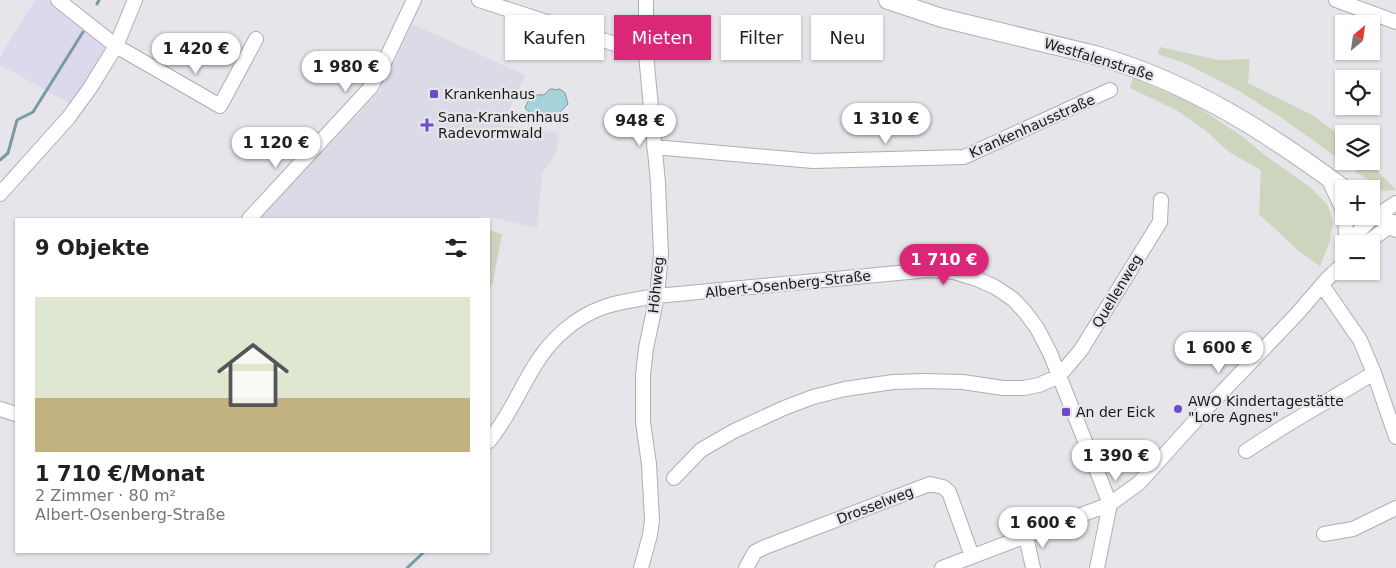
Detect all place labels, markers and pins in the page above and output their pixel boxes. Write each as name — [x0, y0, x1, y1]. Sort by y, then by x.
pin: 1 420 € — [150, 32, 242, 75]
pin: 1 980 € — [300, 51, 392, 93]
place label: Krankenhaus — [444, 86, 535, 102]
marker: Krankenhaus — [428, 88, 440, 100]
pin: 1 310 € — [840, 102, 932, 145]
pin: 948 € — [605, 104, 675, 147]
place label: Sana-Krankenhaus Radevormwald — [438, 109, 569, 141]
marker: Sana-Krankenhaus Radevormwald — [420, 118, 434, 132]
pin: 1 120 € — [230, 126, 322, 169]
pin: 1 710 € — [898, 244, 990, 286]
pin: 1 600 € — [1173, 332, 1265, 374]
place label: AWO Kindertagestätte "Lore Agnes" — [1188, 393, 1344, 425]
marker: AWO Kindertagestätte "Lore Agnes" — [1172, 403, 1184, 415]
place label: An der Eick — [1076, 404, 1156, 420]
marker: An der Eick — [1060, 406, 1072, 418]
pin: 1 390 € — [1070, 440, 1162, 482]
pin: 1 600 € — [997, 506, 1089, 549]

